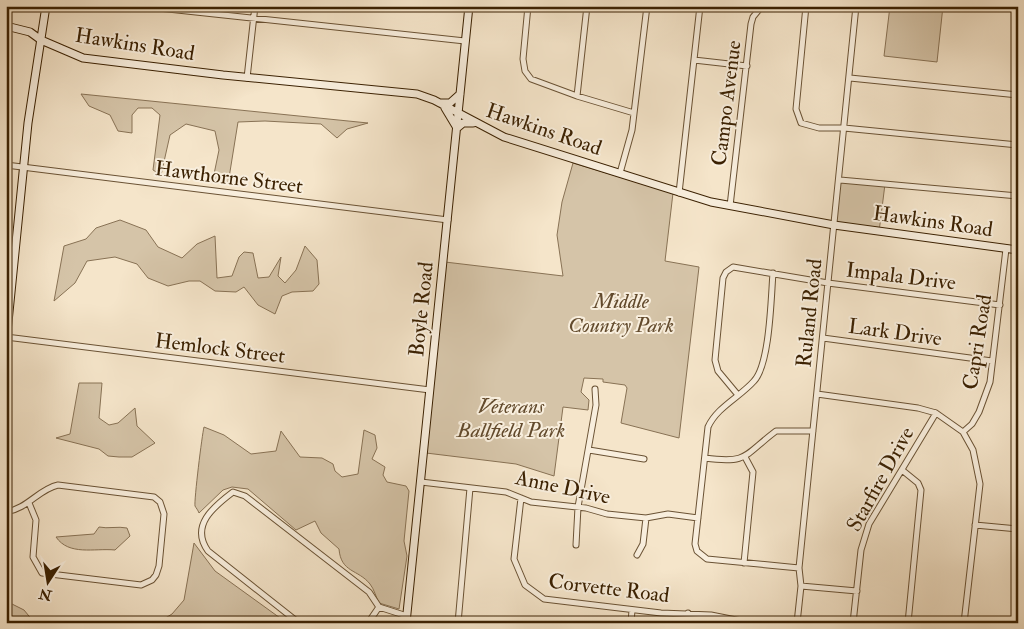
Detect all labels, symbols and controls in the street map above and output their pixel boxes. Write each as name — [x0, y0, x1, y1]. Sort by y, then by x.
street label: Hawkins Road — [73, 22, 197, 67]
street label: Campo Avenue — [705, 39, 748, 167]
street label: Hawkins Road — [482, 97, 606, 162]
street label: Hawthorne Street — [153, 155, 305, 200]
street label: Hawkins Road — [871, 200, 995, 243]
street label: Impala Drive — [844, 256, 958, 297]
street label: Ruland Road — [790, 257, 829, 369]
street label: Boyle Road — [403, 260, 440, 358]
park label: Middle Country Park — [568, 288, 674, 339]
street label: Capri Road — [957, 292, 998, 392]
street label: Lark Drive — [846, 313, 944, 352]
street label: Hemlock Street — [153, 327, 287, 370]
park label: Veterans Ballfield Park — [456, 393, 565, 444]
street label: Starfire Drive — [841, 422, 920, 536]
street label: Anne Drive — [512, 464, 613, 511]
north arrow — [22, 556, 72, 606]
street label: Corvette Road — [547, 568, 672, 609]
text: N — [37, 585, 54, 604]

